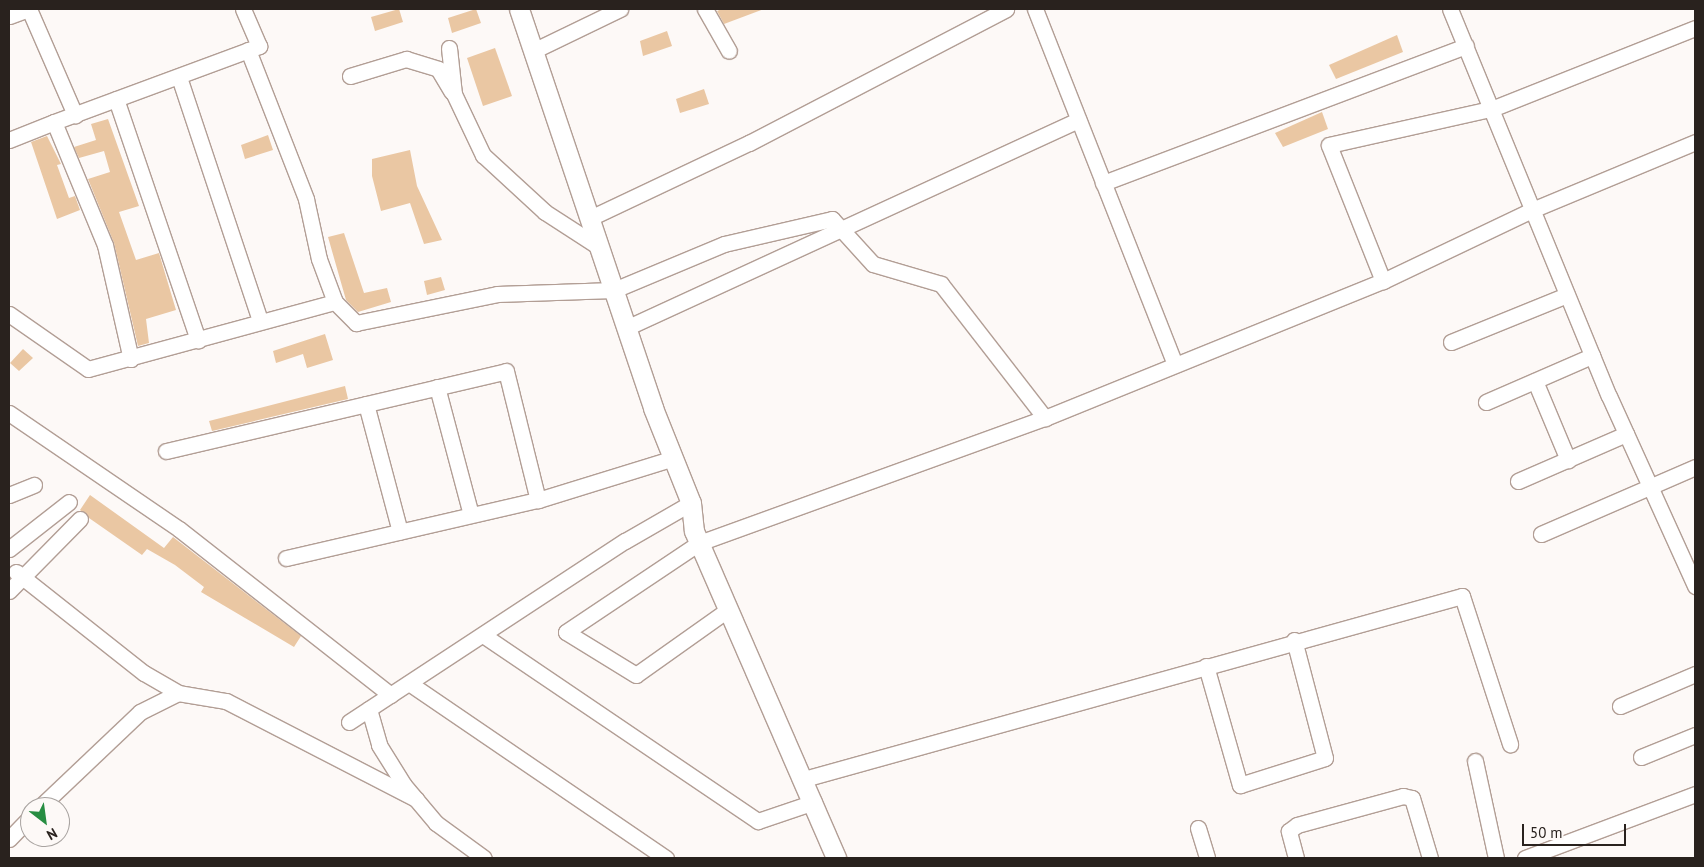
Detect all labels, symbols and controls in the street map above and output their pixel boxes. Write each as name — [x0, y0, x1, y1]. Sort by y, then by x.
north arrow — [20, 797, 70, 847]
scale bar — [1524, 814, 1628, 846]
text: 50 m — [1530, 823, 1563, 842]
text: N — [44, 824, 60, 844]

